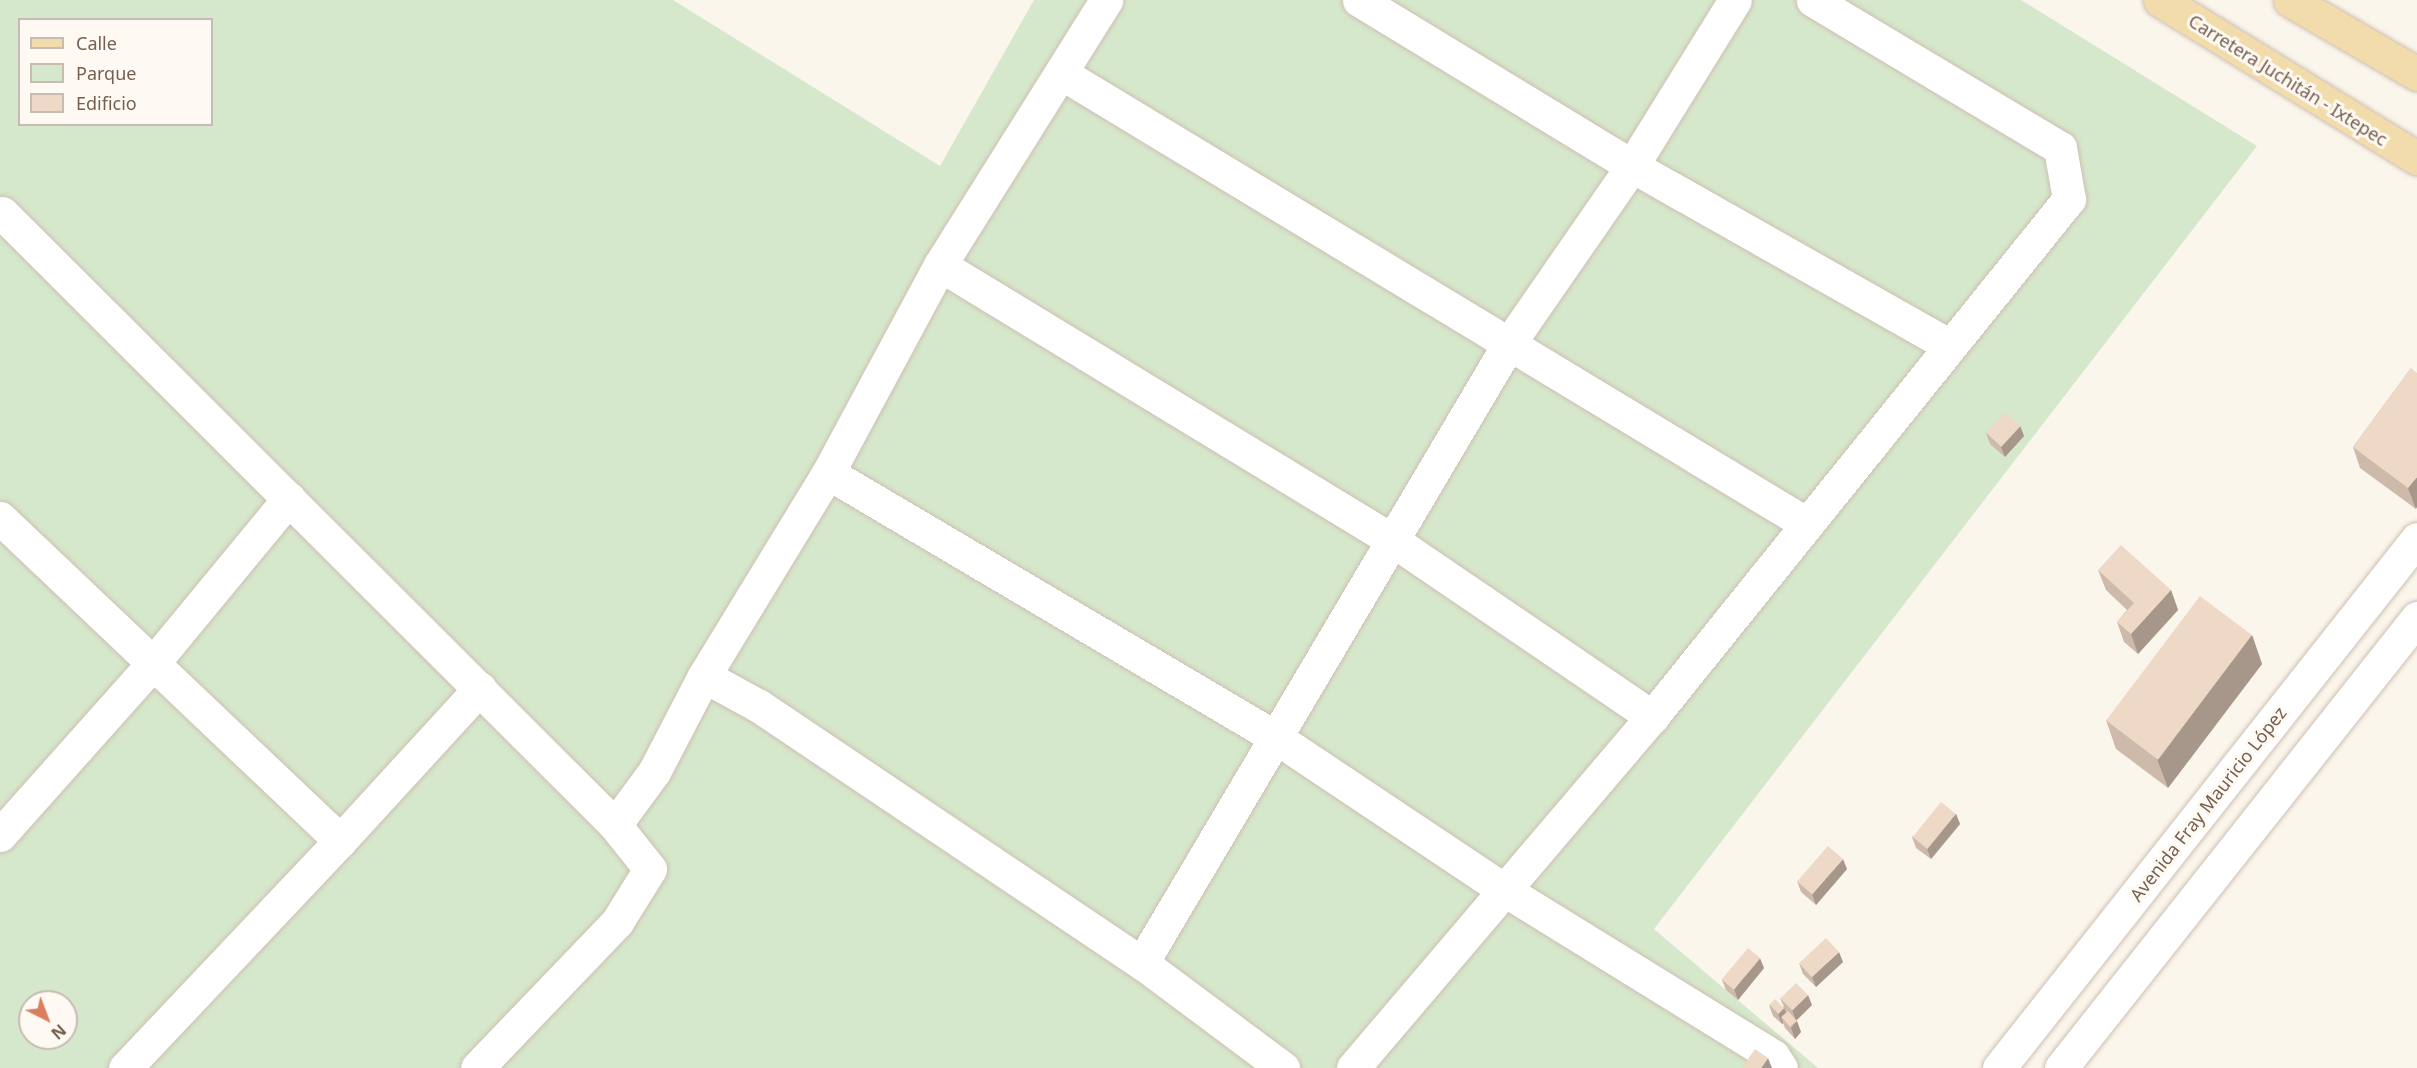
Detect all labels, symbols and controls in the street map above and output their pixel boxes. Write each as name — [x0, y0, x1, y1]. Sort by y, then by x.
street label: Carretera Juchitán - Ixtepec — [2185, 10, 2391, 150]
legend — [18, 18, 213, 126]
text: Calle — [76, 31, 117, 55]
text: Parque — [76, 61, 136, 85]
text: Edificio — [76, 91, 137, 115]
street label: Avenida Fray Mauricio López — [2125, 702, 2291, 906]
north arrow — [18, 990, 78, 1050]
text: N — [47, 1019, 71, 1044]

